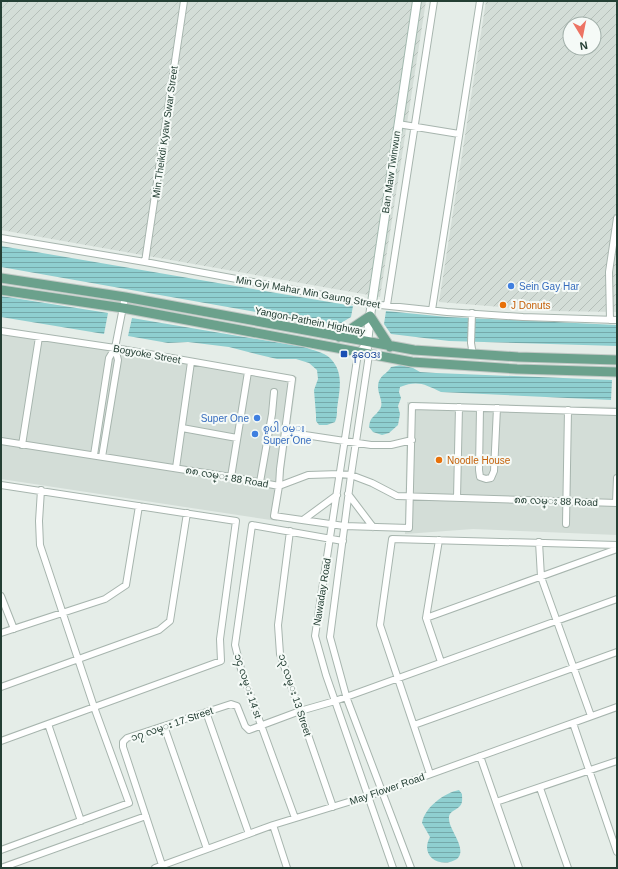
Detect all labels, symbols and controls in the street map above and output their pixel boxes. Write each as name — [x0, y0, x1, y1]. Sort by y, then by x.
north arrow — [562, 16, 602, 56]
text: N — [579, 39, 589, 52]
street label: Min Theikdi Kyaw Swar Street — [150, 65, 180, 199]
street label: Ban Maw Twinwun — [380, 130, 402, 214]
street label: Min Gyi Mahar Min Gaung Street — [235, 274, 381, 310]
marker: Sein Gay Har — [506, 281, 516, 291]
place label: Sein Gay Har — [519, 281, 580, 292]
marker: J Donuts — [498, 300, 508, 310]
place label: J Donuts — [511, 300, 550, 311]
street label: Yangon-Pathein Highway — [254, 305, 366, 337]
street label: Bogyoke Street — [112, 343, 182, 365]
marker: နဝေဒး — [339, 349, 349, 359]
place label: နဝေဒး — [352, 349, 380, 363]
place label: Super One — [201, 413, 249, 424]
marker: Super One — [252, 413, 262, 423]
place label: စူပါ ၀မ္း Super One — [263, 421, 312, 446]
marker: စူပါ ၀မ္း Super One — [250, 429, 260, 439]
marker: Noodle House — [434, 455, 444, 465]
place label: Noodle House — [447, 455, 511, 466]
street label: ၈၈ လမ္း 88 Road — [184, 464, 269, 493]
street label: ၈၈ လမ္း 88 Road — [514, 494, 598, 511]
street label: Nawaday Road — [311, 557, 333, 627]
street label: ၁၄ လမ္း 14 st — [229, 652, 264, 721]
street label: ၁၃ လမ္း 13 Street — [273, 652, 314, 739]
street label: ၁၇ လမ္း 17 Street — [129, 705, 216, 746]
street label: May Flower Road — [348, 771, 426, 807]

